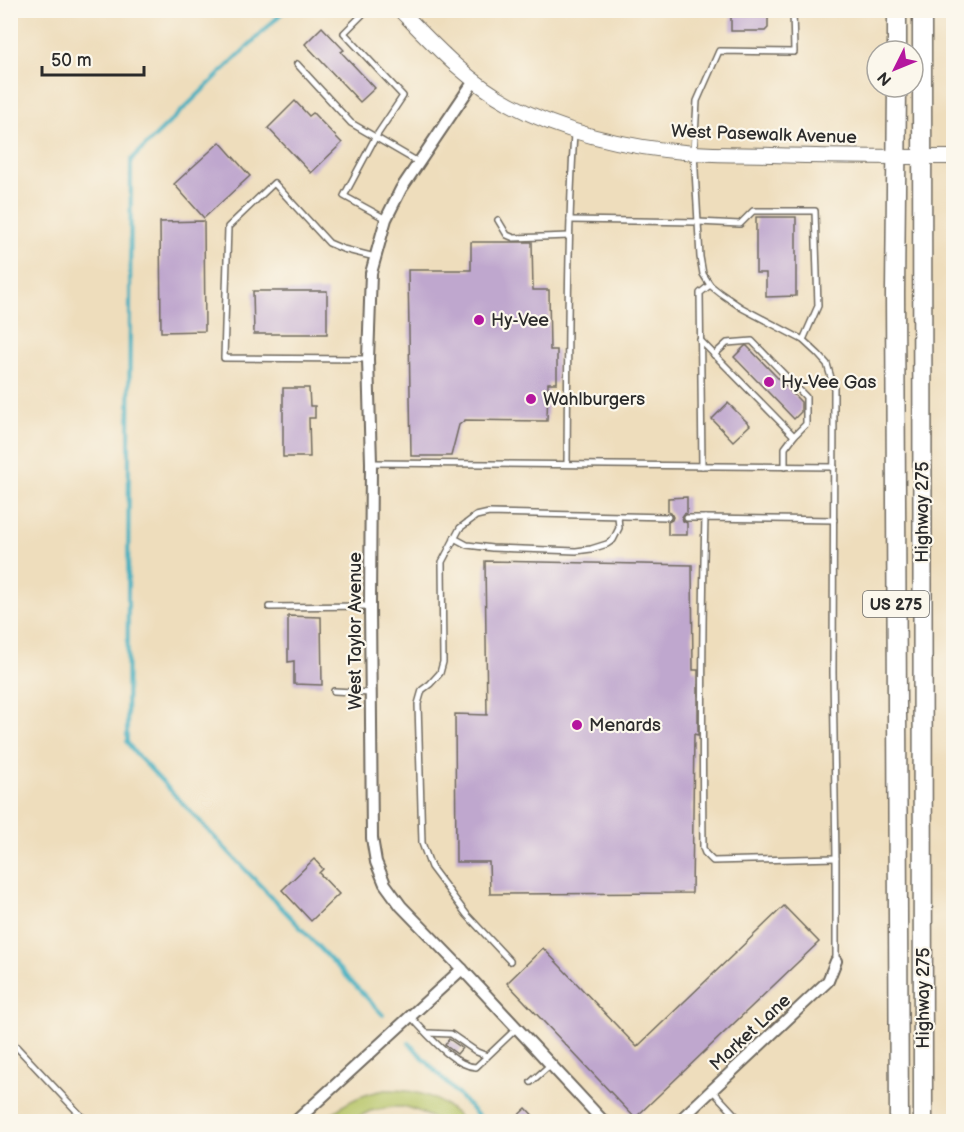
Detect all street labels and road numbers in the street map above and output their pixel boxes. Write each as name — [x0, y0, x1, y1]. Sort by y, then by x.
street label: West Pasewalk Avenue — [671, 121, 858, 148]
street label: Highway 275 — [912, 461, 933, 563]
street label: West Taylor Avenue — [345, 552, 366, 710]
road number: US 275 — [863, 591, 929, 617]
street label: Highway 275 — [913, 947, 934, 1049]
street label: Market Lane — [706, 989, 795, 1075]

